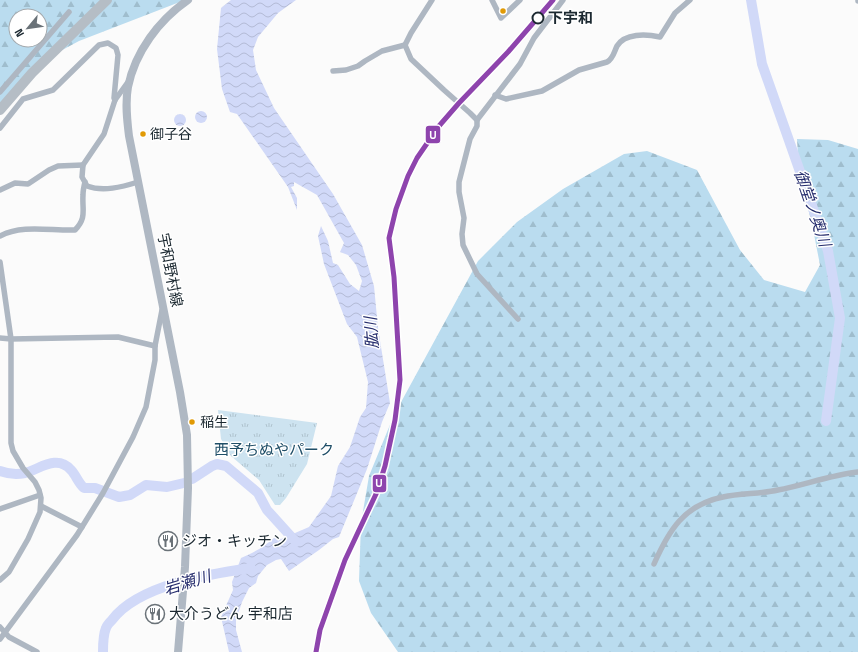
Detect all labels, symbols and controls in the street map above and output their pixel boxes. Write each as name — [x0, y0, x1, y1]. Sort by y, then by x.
unlabelled marker — [498, 6, 508, 16]
north arrow — [8, 8, 48, 48]
place label: 下宇和 — [548, 8, 593, 27]
marker: 下宇和 — [531, 11, 545, 25]
text: N — [11, 26, 27, 39]
place label: 御子谷 — [150, 125, 192, 143]
line badge: U — [425, 125, 441, 144]
text: U — [429, 128, 437, 142]
marker: 御子谷 — [138, 129, 148, 139]
water label: 御堂ノ奥川 — [790, 167, 836, 251]
street label: 宇和野村線 — [154, 231, 187, 309]
water label: 肱川 — [360, 314, 383, 350]
place label: 稲生 — [200, 413, 228, 431]
marker: 稲生 — [187, 417, 197, 427]
park label: 西予ちぬやパーク — [214, 440, 334, 459]
line badge: U — [372, 474, 387, 493]
text: U — [375, 476, 383, 490]
restaurant icon: ジオ・キッチン — [157, 530, 179, 552]
place label: ジオ・キッチン — [182, 531, 287, 550]
water label: 岩瀬川 — [161, 565, 215, 600]
restaurant icon: 大介うどん 宇和店 — [144, 603, 166, 625]
place label: 大介うどん 宇和店 — [169, 604, 293, 623]

